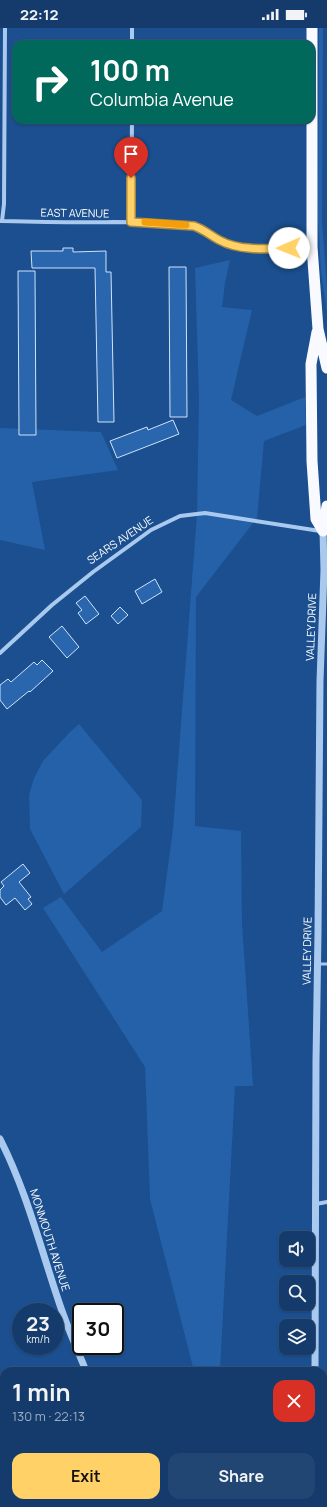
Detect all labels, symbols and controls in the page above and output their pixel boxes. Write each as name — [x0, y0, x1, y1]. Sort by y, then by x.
text: 22:12 — [20, 4, 59, 25]
text: 100 m — [90, 51, 170, 89]
icon: right — [24, 56, 76, 108]
text: Columbia Avenue — [90, 87, 234, 111]
pin — [114, 137, 148, 178]
icon: arrive — [120, 143, 142, 165]
street label: EAST AVENUE — [40, 204, 110, 221]
position arrow — [268, 227, 310, 269]
street label: SEARS AVENUE — [84, 512, 156, 567]
street label: VALLEY DRIVE — [302, 593, 319, 661]
street label: VALLEY DRIVE — [298, 917, 315, 985]
street label: MONMOUTH AVENUE — [27, 1187, 74, 1293]
map controls — [279, 1231, 315, 1355]
button: sound — [279, 1231, 315, 1267]
button: search — [279, 1275, 315, 1311]
speed limit sign: 30 — [72, 1303, 124, 1355]
text: 23 — [26, 1310, 50, 1337]
button: layers — [279, 1319, 315, 1355]
text: km/h — [26, 1332, 50, 1346]
text: 1 min — [12, 1375, 71, 1408]
button: close — [273, 1380, 315, 1422]
text: 130 m · 22:13 — [12, 1407, 85, 1425]
button: Exit — [12, 1453, 160, 1499]
button: Share — [168, 1453, 315, 1499]

